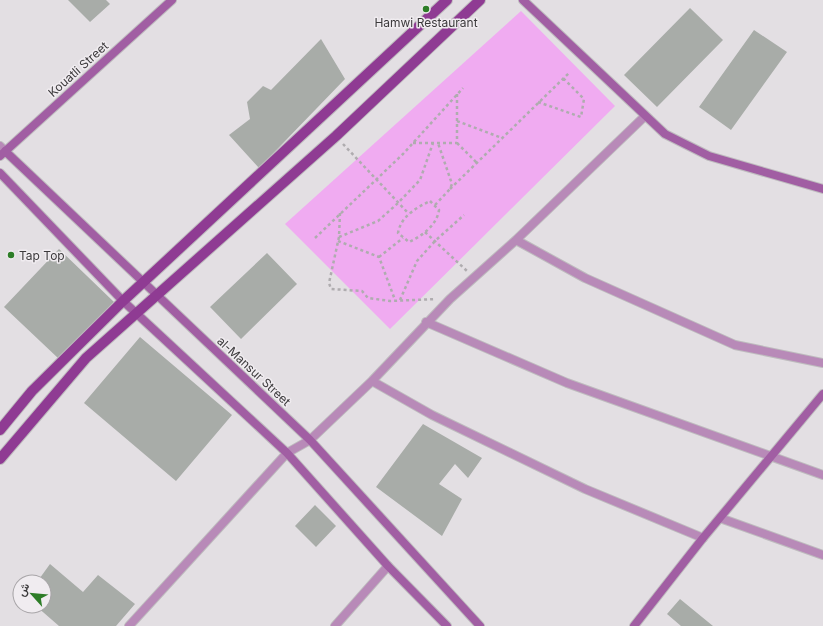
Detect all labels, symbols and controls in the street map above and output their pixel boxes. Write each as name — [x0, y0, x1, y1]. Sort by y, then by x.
marker: Hamwi Restaurant — [421, 4, 431, 14]
place label: Hamwi Restaurant — [374, 15, 478, 30]
street label: Kouatli Street — [45, 38, 111, 100]
place label: Tap Top — [19, 248, 65, 263]
marker: Tap Top — [6, 250, 16, 260]
street label: al-Mansur Street — [214, 333, 294, 409]
north arrow — [12, 574, 52, 614]
text: ش — [14, 580, 32, 599]

